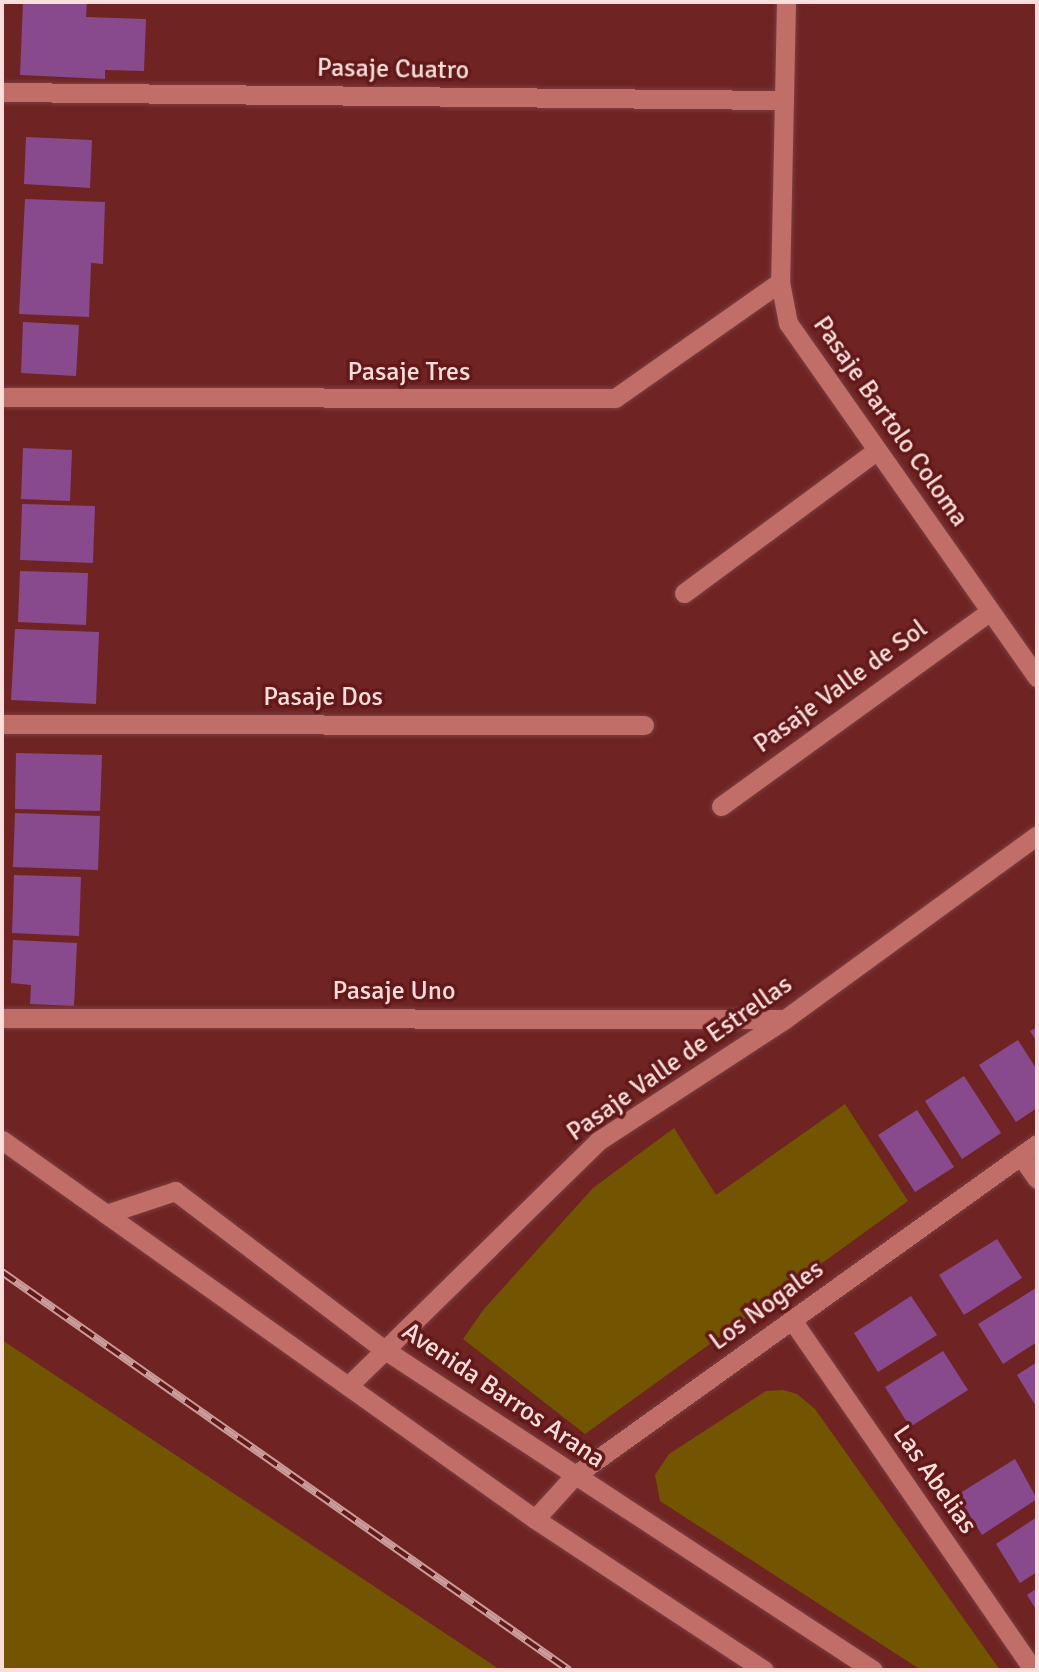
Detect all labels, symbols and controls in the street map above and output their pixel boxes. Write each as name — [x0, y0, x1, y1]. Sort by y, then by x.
street label: Pasaje Cuatro — [317, 53, 469, 87]
street label: Pasaje Bartolo Coloma — [806, 311, 974, 533]
street label: Pasaje Tres — [348, 357, 470, 389]
street label: Pasaje Valle de Sol — [748, 614, 934, 760]
street label: Pasaje Dos — [263, 682, 383, 714]
street label: Pasaje Valle de Estrellas — [561, 969, 799, 1149]
street label: Pasaje Uno — [332, 976, 456, 1008]
street label: Los Nogales — [704, 1254, 830, 1358]
street label: Avenida Barros Arana — [396, 1317, 610, 1475]
street label: Las Abelias — [885, 1420, 983, 1540]

